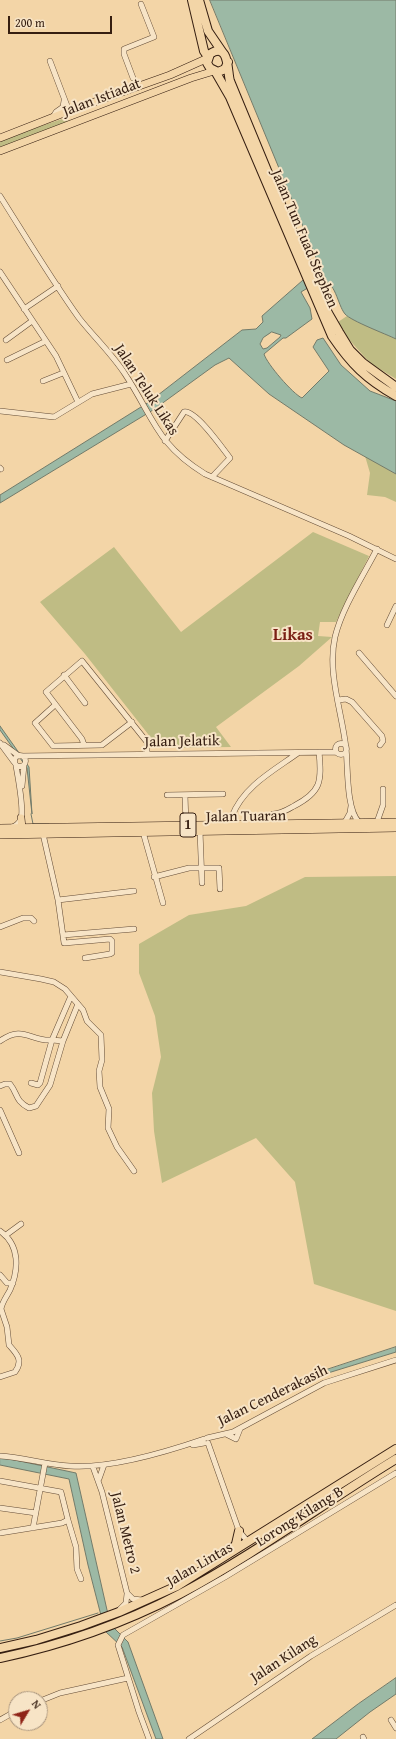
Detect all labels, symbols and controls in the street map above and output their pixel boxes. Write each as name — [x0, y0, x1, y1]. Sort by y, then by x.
scale bar — [10, 8, 114, 34]
text: 200 m — [15, 14, 45, 31]
street label: Jalan Istiadat — [60, 75, 144, 121]
street label: Jalan Tun Fuad Stephen — [267, 167, 341, 311]
street label: Jalan Teluk Likas — [110, 341, 182, 439]
district label: Likas — [273, 626, 313, 646]
street label: Jalan Jelatik — [144, 732, 220, 752]
street label: Jalan Tuaran — [206, 807, 286, 827]
road number: 1 — [180, 813, 196, 837]
street label: Jalan Cenderakasih — [215, 1362, 331, 1430]
street label: Lorong Kilang B — [253, 1483, 347, 1551]
street label: Jalan Metro 2 — [106, 1490, 144, 1576]
street label: Jalan Lintas — [164, 1539, 236, 1591]
street label: Jalan Kilang — [248, 1631, 320, 1687]
north arrow — [8, 1691, 48, 1731]
text: N — [28, 1696, 45, 1712]

